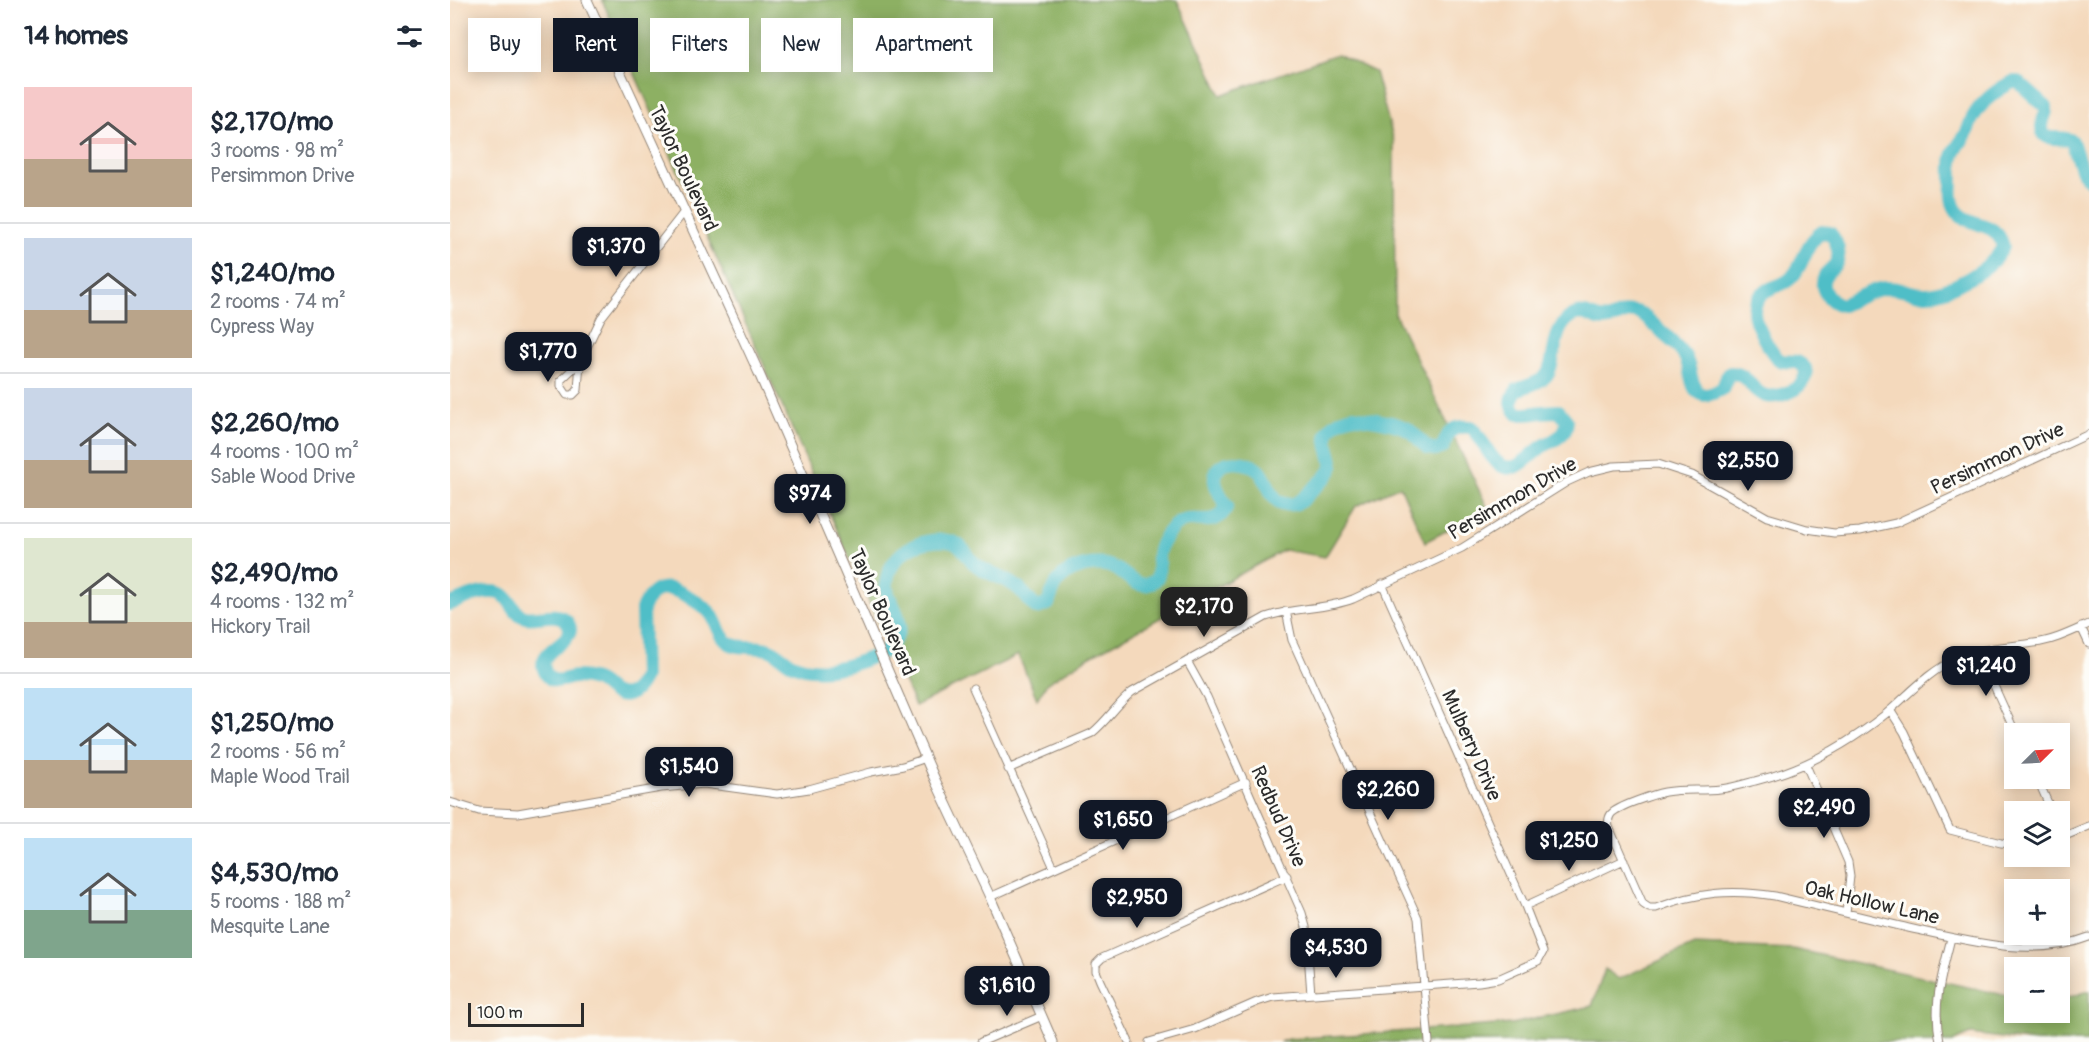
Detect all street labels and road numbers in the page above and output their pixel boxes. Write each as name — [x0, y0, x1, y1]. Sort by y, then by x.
street label: Taylor Boulevard — [643, 101, 724, 235]
street label: Persimmon Drive — [1926, 417, 2068, 500]
street label: Persimmon Drive — [1443, 451, 1581, 545]
street label: Taylor Boulevard — [843, 545, 922, 680]
street label: Mulberry Drive — [1436, 686, 1507, 805]
street label: Redbud Drive — [1245, 762, 1312, 871]
street label: Oak Hollow Lane — [1802, 875, 1942, 930]

